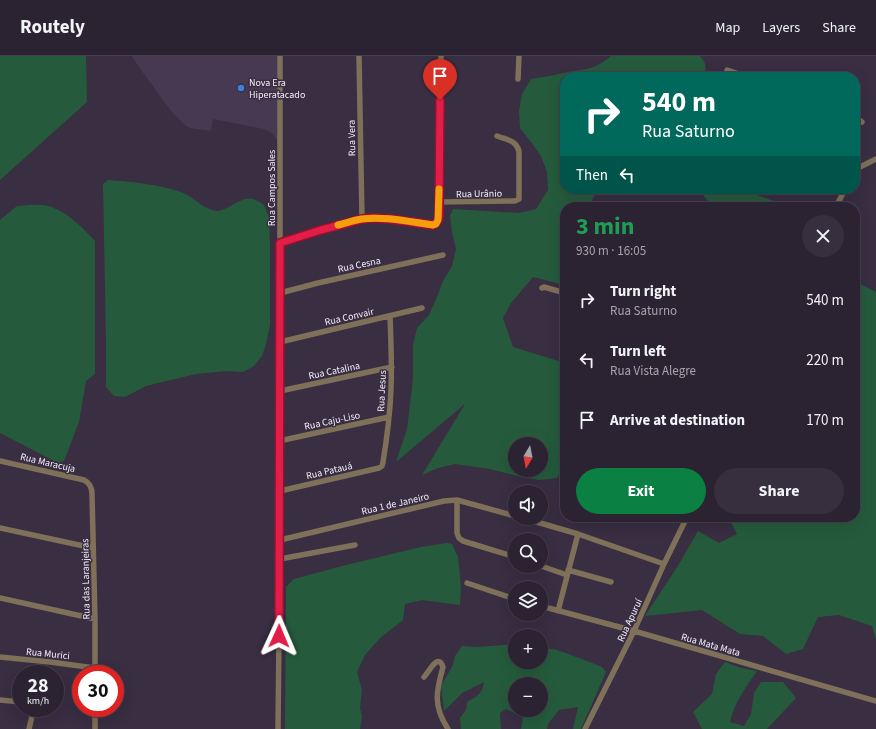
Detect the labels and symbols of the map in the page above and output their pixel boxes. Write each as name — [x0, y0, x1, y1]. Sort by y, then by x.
pin — [423, 59, 457, 100]
place label: Nova Era Hiperatacado — [249, 76, 305, 102]
marker: Nova Era Hiperatacado — [236, 83, 246, 93]
street label: Rua Vera — [345, 120, 359, 156]
street label: Rua Campos Sales — [265, 150, 279, 226]
street label: Rua Urânio — [456, 187, 502, 201]
street label: Rua Cesna — [336, 254, 382, 276]
street label: Rua Convair — [323, 304, 376, 329]
street label: Rua Catalina — [307, 359, 361, 383]
street label: Rua Jesus — [374, 370, 390, 412]
street label: Rua Caju-Liso — [303, 408, 361, 434]
north arrow — [508, 437, 548, 477]
street label: Rua Maracuja — [19, 450, 77, 476]
street label: Rua Patauá — [305, 459, 354, 483]
street label: Rua 1 de Janeiro — [360, 489, 430, 519]
street label: Rua das Laranjeiras — [78, 538, 94, 620]
street label: Rua Apuruí — [614, 596, 646, 644]
position arrow — [258, 615, 300, 657]
street label: Rua Mata Mata — [680, 630, 742, 660]
street label: Rua Murici — [25, 645, 70, 663]
speed limit sign: 30 — [72, 665, 124, 717]

